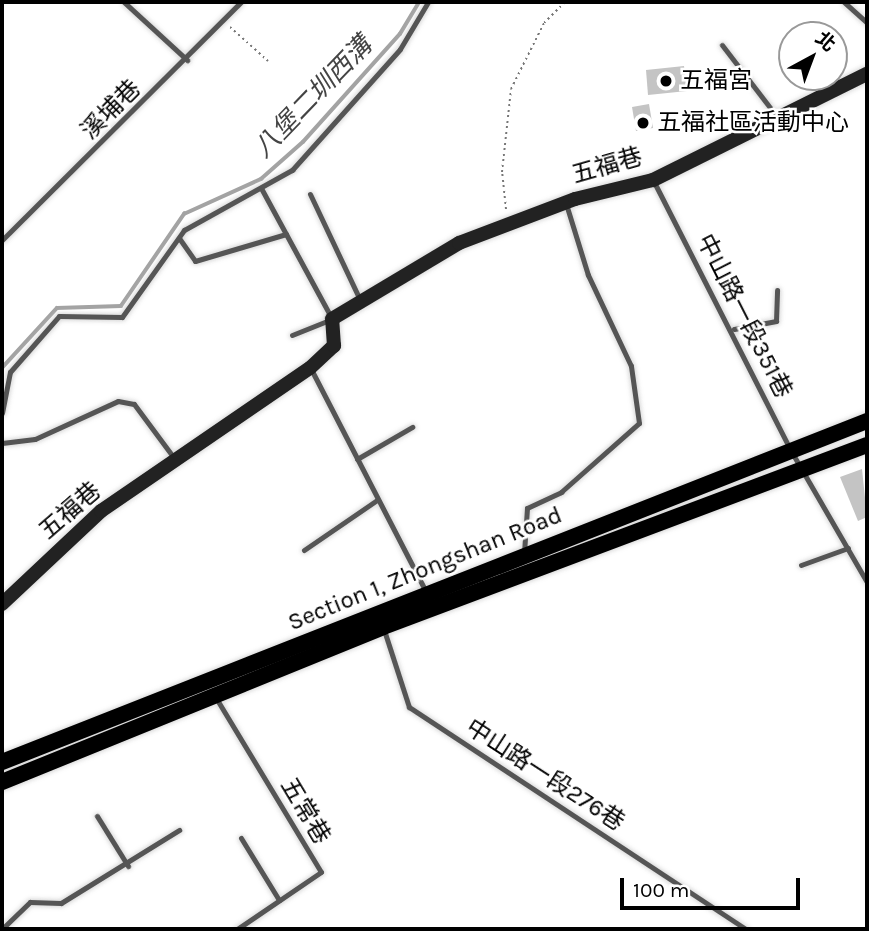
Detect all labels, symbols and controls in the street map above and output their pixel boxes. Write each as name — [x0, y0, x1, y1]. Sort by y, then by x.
north arrow — [778, 21, 848, 91]
text: 北 — [811, 27, 840, 56]
water label: 八堡二圳西溝 — [248, 30, 378, 164]
place label: 五福宮 — [680, 67, 752, 95]
marker: 五福宮 — [658, 73, 674, 89]
street label: 溪埔巷 — [75, 74, 147, 146]
place label: 五福社區活動中心 — [657, 109, 849, 137]
marker: 五福社區活動中心 — [635, 115, 651, 131]
street label: 五福巷 — [568, 142, 646, 190]
street label: 中山路一段351巷 — [690, 229, 798, 403]
street label: 五福巷 — [33, 477, 107, 545]
street label: Section 1, Zhongshan Road — [284, 501, 566, 637]
street label: 中山路一段276巷 — [460, 713, 630, 837]
street label: 五常巷 — [274, 773, 336, 849]
scale bar — [624, 864, 804, 908]
text: 100 m — [633, 878, 690, 902]

